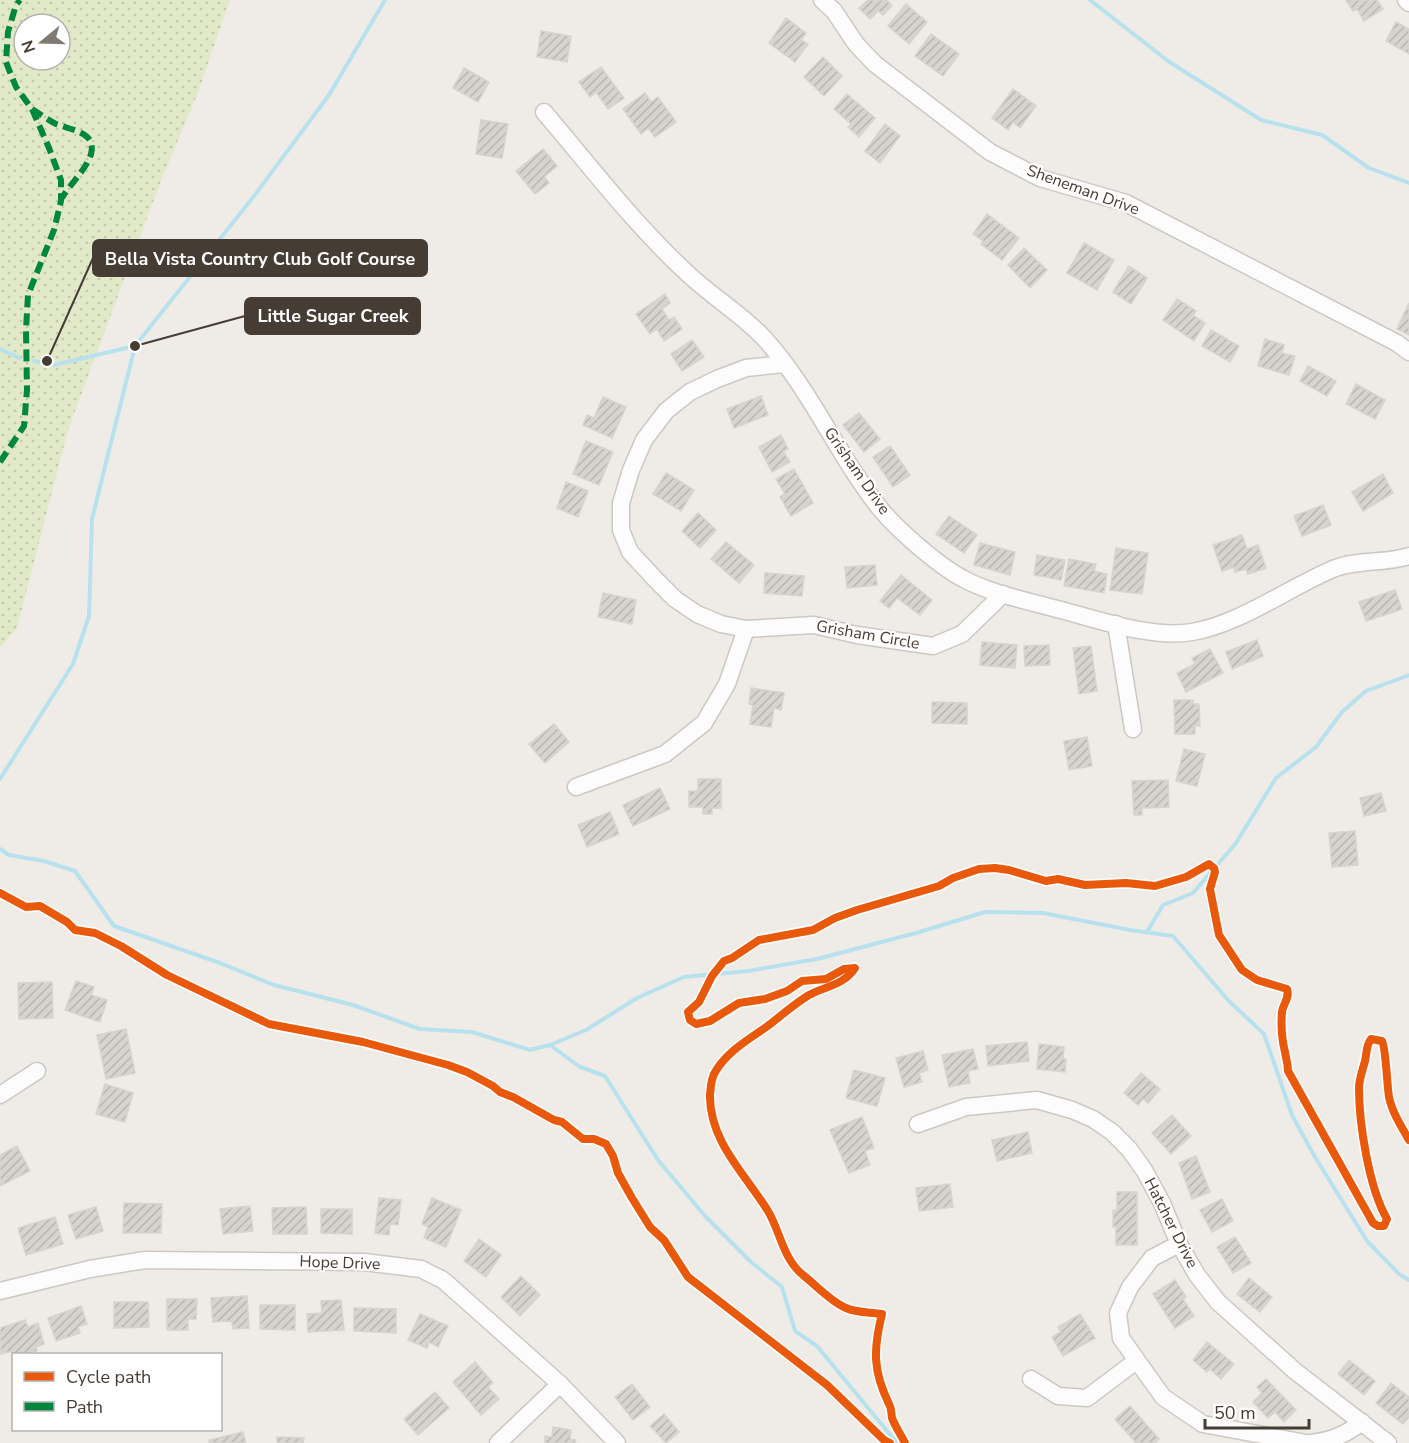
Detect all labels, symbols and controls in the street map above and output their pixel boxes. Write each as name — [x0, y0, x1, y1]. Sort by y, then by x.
north arrow — [12, 12, 72, 72]
text: N — [16, 37, 41, 56]
street label: Sheneman Drive — [1024, 159, 1142, 221]
callout: Bella Vista Country Club Golf Course — [93, 240, 427, 276]
text: Bella Vista Country Club Golf Course — [105, 247, 415, 271]
callout: Little Sugar Creek — [245, 298, 420, 334]
text: Little Sugar Creek — [257, 304, 409, 328]
street label: Grisham Drive — [819, 423, 895, 519]
street label: Grisham Circle — [814, 615, 922, 655]
street label: Hatcher Drive — [1139, 1174, 1203, 1272]
street label: Hope Drive — [299, 1251, 381, 1275]
legend — [12, 1353, 222, 1431]
text: Cycle path — [66, 1365, 151, 1389]
scale bar — [1205, 1392, 1308, 1430]
text: Path — [66, 1395, 103, 1419]
text: 50 m — [1214, 1401, 1256, 1425]

